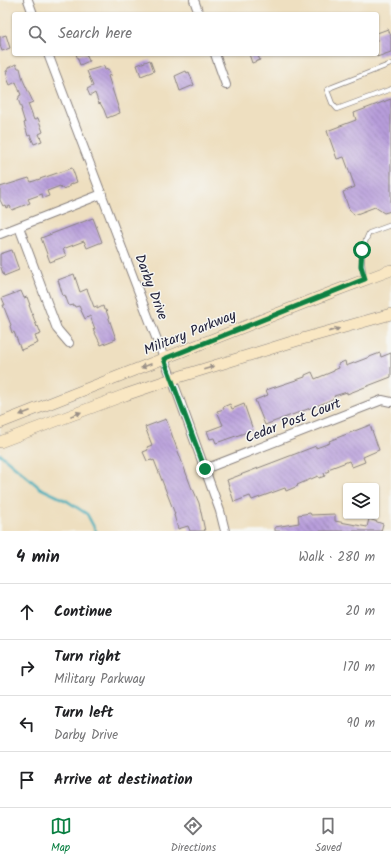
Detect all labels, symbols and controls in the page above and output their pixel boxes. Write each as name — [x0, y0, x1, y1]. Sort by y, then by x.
search box — [12, 12, 379, 56]
text: Search here — [58, 22, 132, 46]
icon: search — [26, 23, 48, 45]
route start — [353, 241, 371, 259]
street label: Darby Drive — [128, 251, 174, 324]
street label: Military Parkway — [141, 304, 240, 362]
one-way arrow — [328, 327, 340, 333]
one-way arrow — [140, 364, 152, 370]
one-way arrow — [204, 365, 216, 371]
street label: Cedar Post Court — [242, 392, 345, 449]
one-way arrow — [70, 410, 82, 416]
one-way arrow — [19, 411, 31, 417]
route end — [196, 460, 214, 478]
map controls — [343, 483, 379, 519]
button: layers — [343, 483, 379, 519]
text: 4 min — [16, 544, 60, 571]
text: Walk · 280 m — [299, 547, 375, 568]
text: Continue — [54, 600, 112, 624]
icon: ahead — [16, 601, 38, 623]
text: 20 m — [345, 601, 375, 622]
text: Turn right — [54, 645, 121, 669]
icon: right — [16, 657, 38, 679]
text: 170 m — [343, 657, 375, 678]
text: Military Parkway — [54, 669, 145, 690]
text: Turn left — [54, 701, 114, 725]
icon: left — [16, 713, 38, 735]
text: 90 m — [347, 713, 375, 734]
text: Darby Drive — [54, 725, 118, 746]
text: Arrive at destination — [54, 768, 193, 792]
icon: arrive — [16, 769, 38, 791]
tab: Map — [50, 815, 72, 857]
tab: Directions — [171, 815, 216, 857]
tab: Saved — [315, 815, 341, 857]

